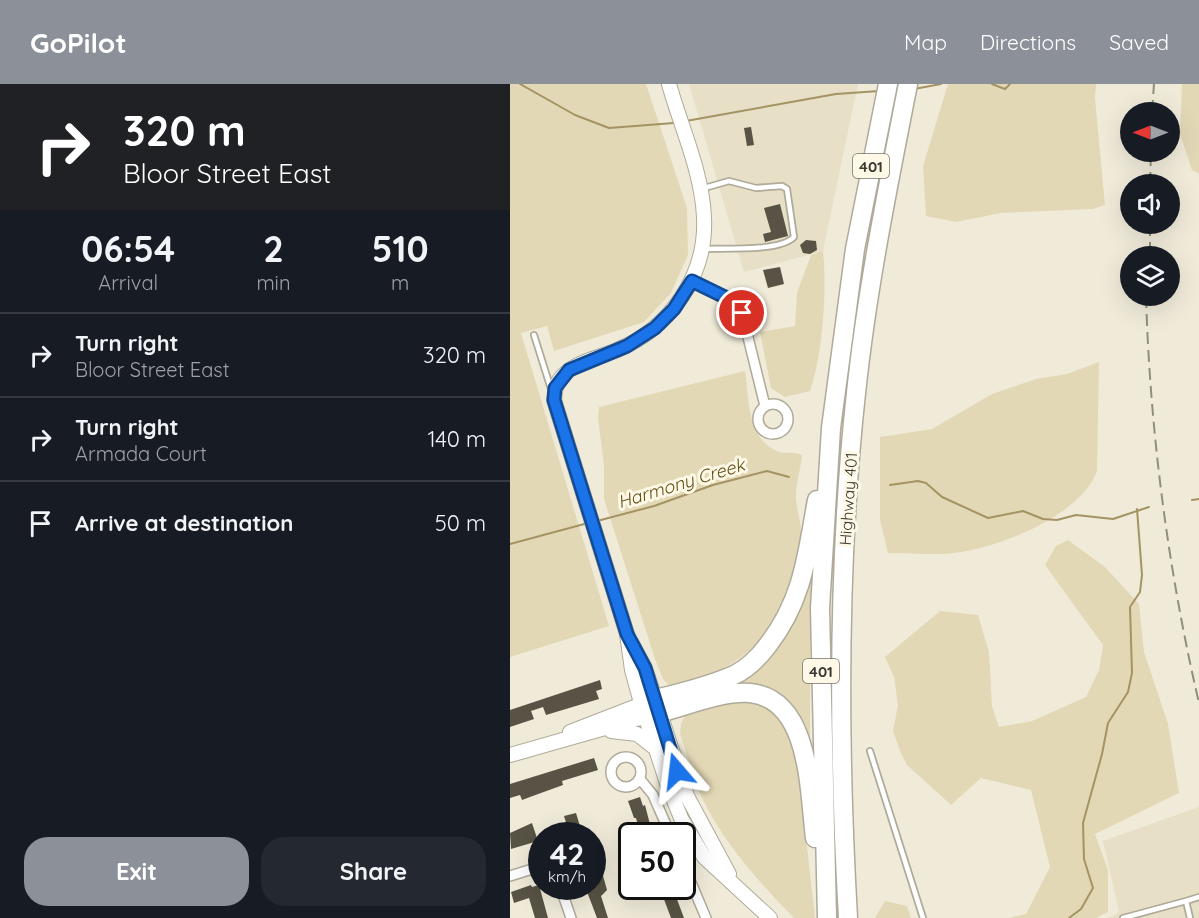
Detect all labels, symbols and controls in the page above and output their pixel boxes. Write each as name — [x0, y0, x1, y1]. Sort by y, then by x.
text: GoPilot — [30, 25, 127, 60]
text: Map — [904, 29, 947, 55]
text: Directions — [980, 29, 1076, 55]
text: Saved — [1109, 29, 1169, 55]
north arrow — [1120, 102, 1180, 162]
map controls — [1120, 102, 1180, 306]
text: 320 m — [123, 104, 246, 157]
icon: right — [24, 108, 102, 186]
road number: 401 — [853, 154, 889, 178]
text: Bloor Street East — [123, 156, 332, 190]
button: sound — [1120, 174, 1180, 234]
text: 06:54 — [81, 226, 175, 271]
text: 2 — [263, 226, 284, 271]
text: 510 — [372, 226, 429, 271]
button: layers — [1120, 246, 1180, 306]
text: Arrival — [98, 270, 158, 295]
text: min — [256, 270, 290, 295]
text: m — [391, 270, 409, 295]
pin — [716, 287, 767, 338]
icon: arrive — [725, 296, 758, 329]
text: Turn right — [75, 329, 179, 357]
icon: right — [24, 339, 57, 372]
text: 320 m — [423, 341, 486, 369]
text: Bloor Street East — [75, 357, 229, 382]
text: Turn right — [75, 413, 179, 441]
icon: right — [24, 423, 57, 456]
text: 140 m — [427, 425, 486, 453]
text: Armada Court — [75, 441, 207, 466]
water label: Harmony Creek — [615, 452, 749, 513]
street label: Highway 401 — [835, 452, 861, 546]
icon: arrive — [24, 507, 57, 540]
text: Arrive at destination — [75, 509, 293, 537]
text: 50 m — [435, 509, 486, 537]
road number: 401 — [803, 659, 839, 683]
position arrow — [645, 739, 709, 803]
speed limit sign: 50 — [618, 822, 696, 900]
text: 42 — [550, 835, 584, 873]
button: Exit — [24, 837, 249, 906]
button: Share — [261, 837, 486, 906]
text: km/h — [548, 867, 586, 886]

